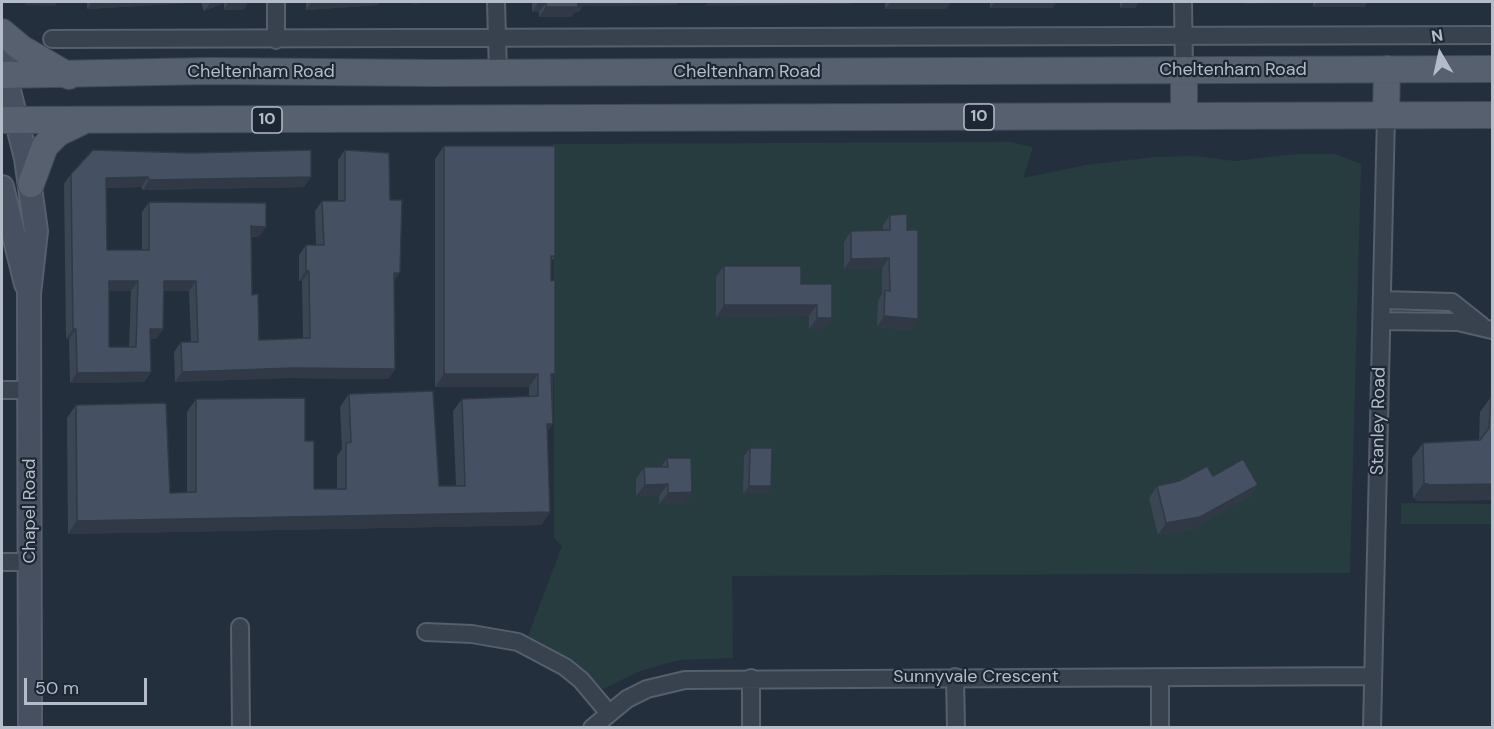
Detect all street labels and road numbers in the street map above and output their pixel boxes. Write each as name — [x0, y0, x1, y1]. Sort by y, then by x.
street label: Cheltenham Road — [1159, 59, 1307, 81]
street label: Cheltenham Road — [187, 61, 335, 83]
street label: Cheltenham Road — [673, 61, 821, 83]
road number: 10 — [964, 104, 994, 130]
road number: 10 — [252, 107, 282, 133]
street label: Stanley Road — [1367, 367, 1391, 475]
street label: Chapel Road — [19, 458, 41, 564]
street label: Sunnyvale Crescent — [893, 666, 1059, 688]

